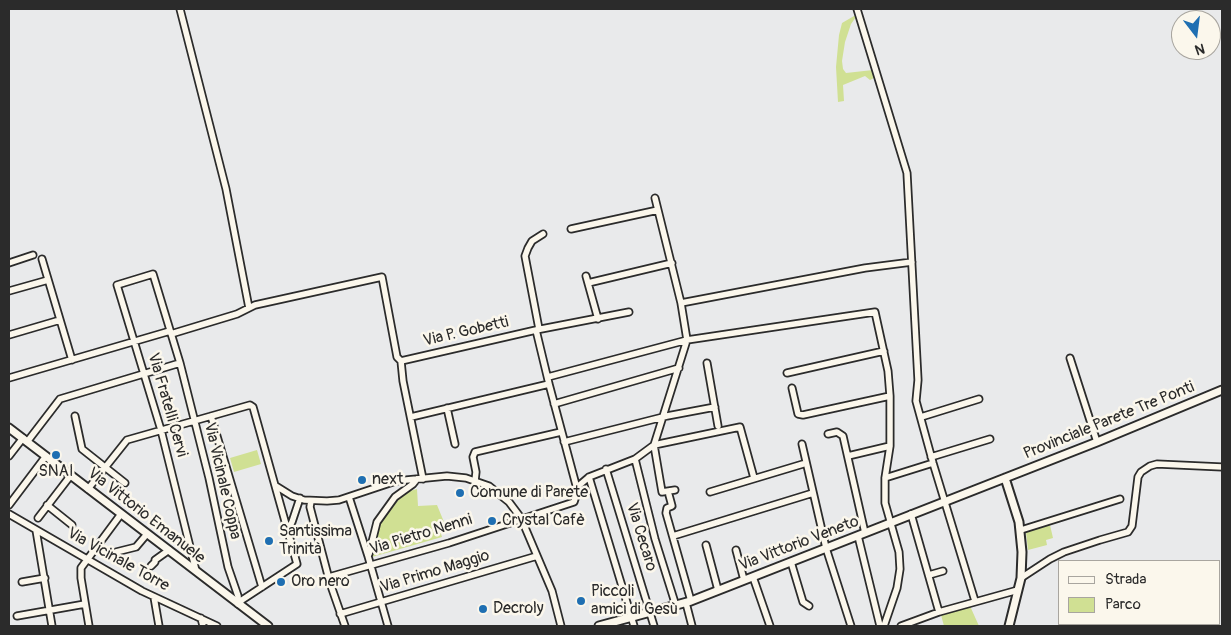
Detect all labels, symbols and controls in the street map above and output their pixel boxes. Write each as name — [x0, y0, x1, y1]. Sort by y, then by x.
north arrow — [1171, 10, 1221, 60]
text: N — [1193, 40, 1207, 58]
street label: Via P. Gobetti — [422, 313, 510, 351]
street label: Via Fratelli Cervi — [143, 351, 191, 459]
street label: Provinciale Parete Tre Ponti — [1021, 378, 1197, 464]
street label: Via Vicinale Coppa — [199, 421, 245, 541]
marker: SNAI — [50, 449, 62, 461]
place label: SNAI — [38, 462, 74, 482]
street label: Via Vittorio Emanuele — [83, 464, 209, 568]
place label: next — [372, 470, 403, 490]
marker: next — [356, 474, 368, 486]
place label: Comune di Parete — [470, 483, 588, 503]
marker: Comune di Parete — [454, 487, 466, 499]
street label: Via Cecaro — [621, 500, 661, 574]
street label: Via Pietro Nenni — [367, 510, 475, 560]
place label: Crystal Cafè — [502, 511, 585, 531]
street label: Via Vittorio Veneto — [736, 512, 862, 576]
marker: Crystal Cafè — [486, 515, 498, 527]
place label: Santissima Trinità — [279, 522, 352, 560]
street label: Via Vicinale Torre — [63, 524, 173, 596]
marker: Santissima Trinità — [263, 535, 275, 547]
street label: Via Primo Maggio — [378, 546, 492, 598]
legend — [1058, 560, 1221, 625]
text: Strada — [1105, 570, 1146, 589]
place label: Oro nero — [291, 572, 350, 592]
marker: Oro nero — [275, 576, 287, 588]
place label: Piccoli amici di Gesù — [591, 582, 678, 620]
marker: Piccoli amici di Gesù — [575, 595, 587, 607]
text: Parco — [1105, 595, 1141, 614]
place label: Decroly — [493, 599, 544, 619]
marker: Decroly — [477, 603, 489, 615]

